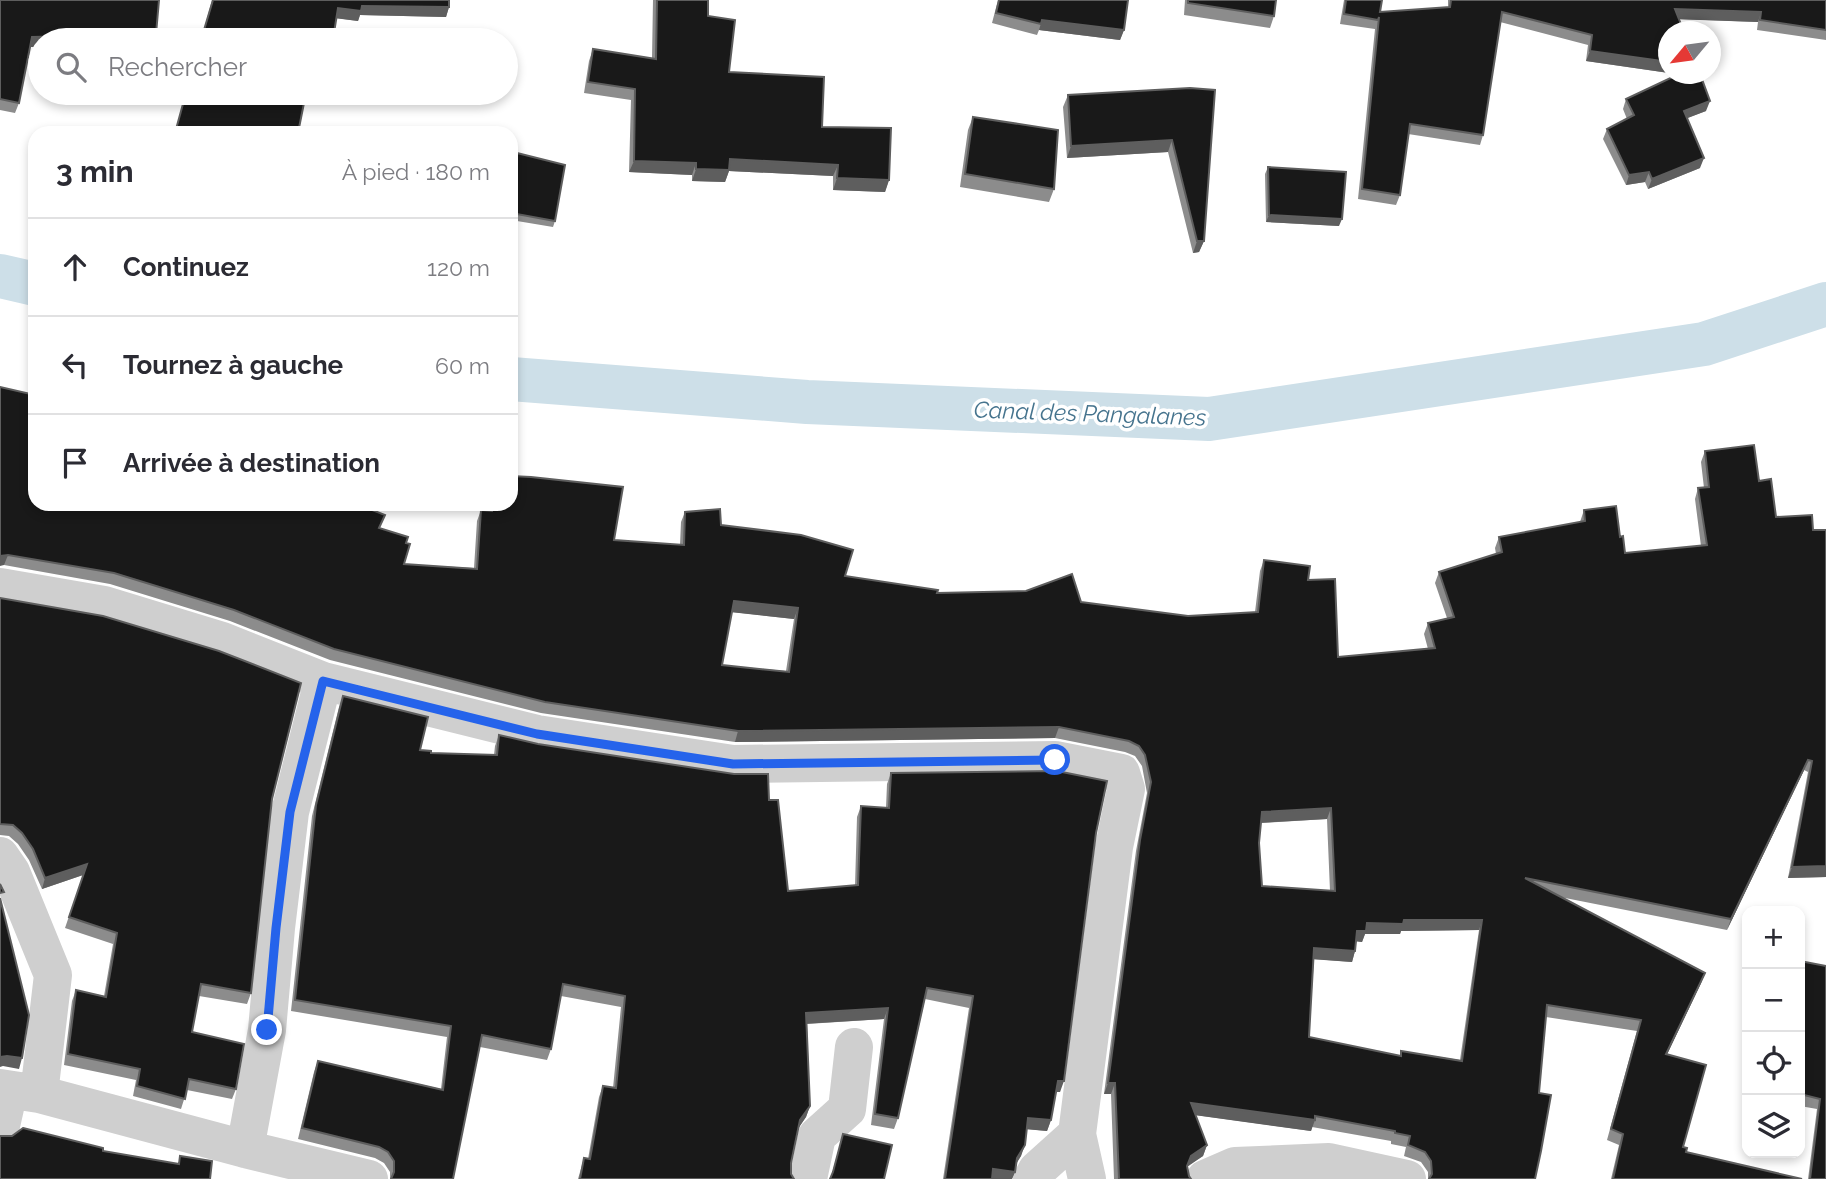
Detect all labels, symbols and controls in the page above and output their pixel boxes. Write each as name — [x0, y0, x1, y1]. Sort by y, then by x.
north arrow — [1658, 21, 1721, 84]
search box — [28, 28, 518, 105]
icon: search — [52, 48, 90, 86]
text: Rechercher — [108, 52, 247, 82]
text: 3 min — [56, 154, 134, 189]
text: À pied · 180 m — [342, 158, 490, 185]
icon: ahead — [56, 248, 94, 286]
text: Continuez — [123, 252, 249, 282]
text: 120 m — [427, 254, 490, 281]
icon: left — [56, 346, 94, 384]
text: Tournez à gauche — [123, 350, 343, 380]
text: 60 m — [435, 352, 490, 379]
water label: Canal des Pangalanes — [973, 395, 1207, 431]
icon: arrive — [56, 444, 94, 482]
text: Arrivée à destination — [123, 448, 380, 478]
route start — [1039, 744, 1070, 775]
map controls — [1742, 906, 1805, 1158]
button: + — [1742, 906, 1805, 969]
button: − — [1742, 969, 1805, 1032]
route end — [251, 1014, 282, 1045]
button: locate — [1742, 1032, 1805, 1095]
button: layers — [1742, 1095, 1805, 1158]

